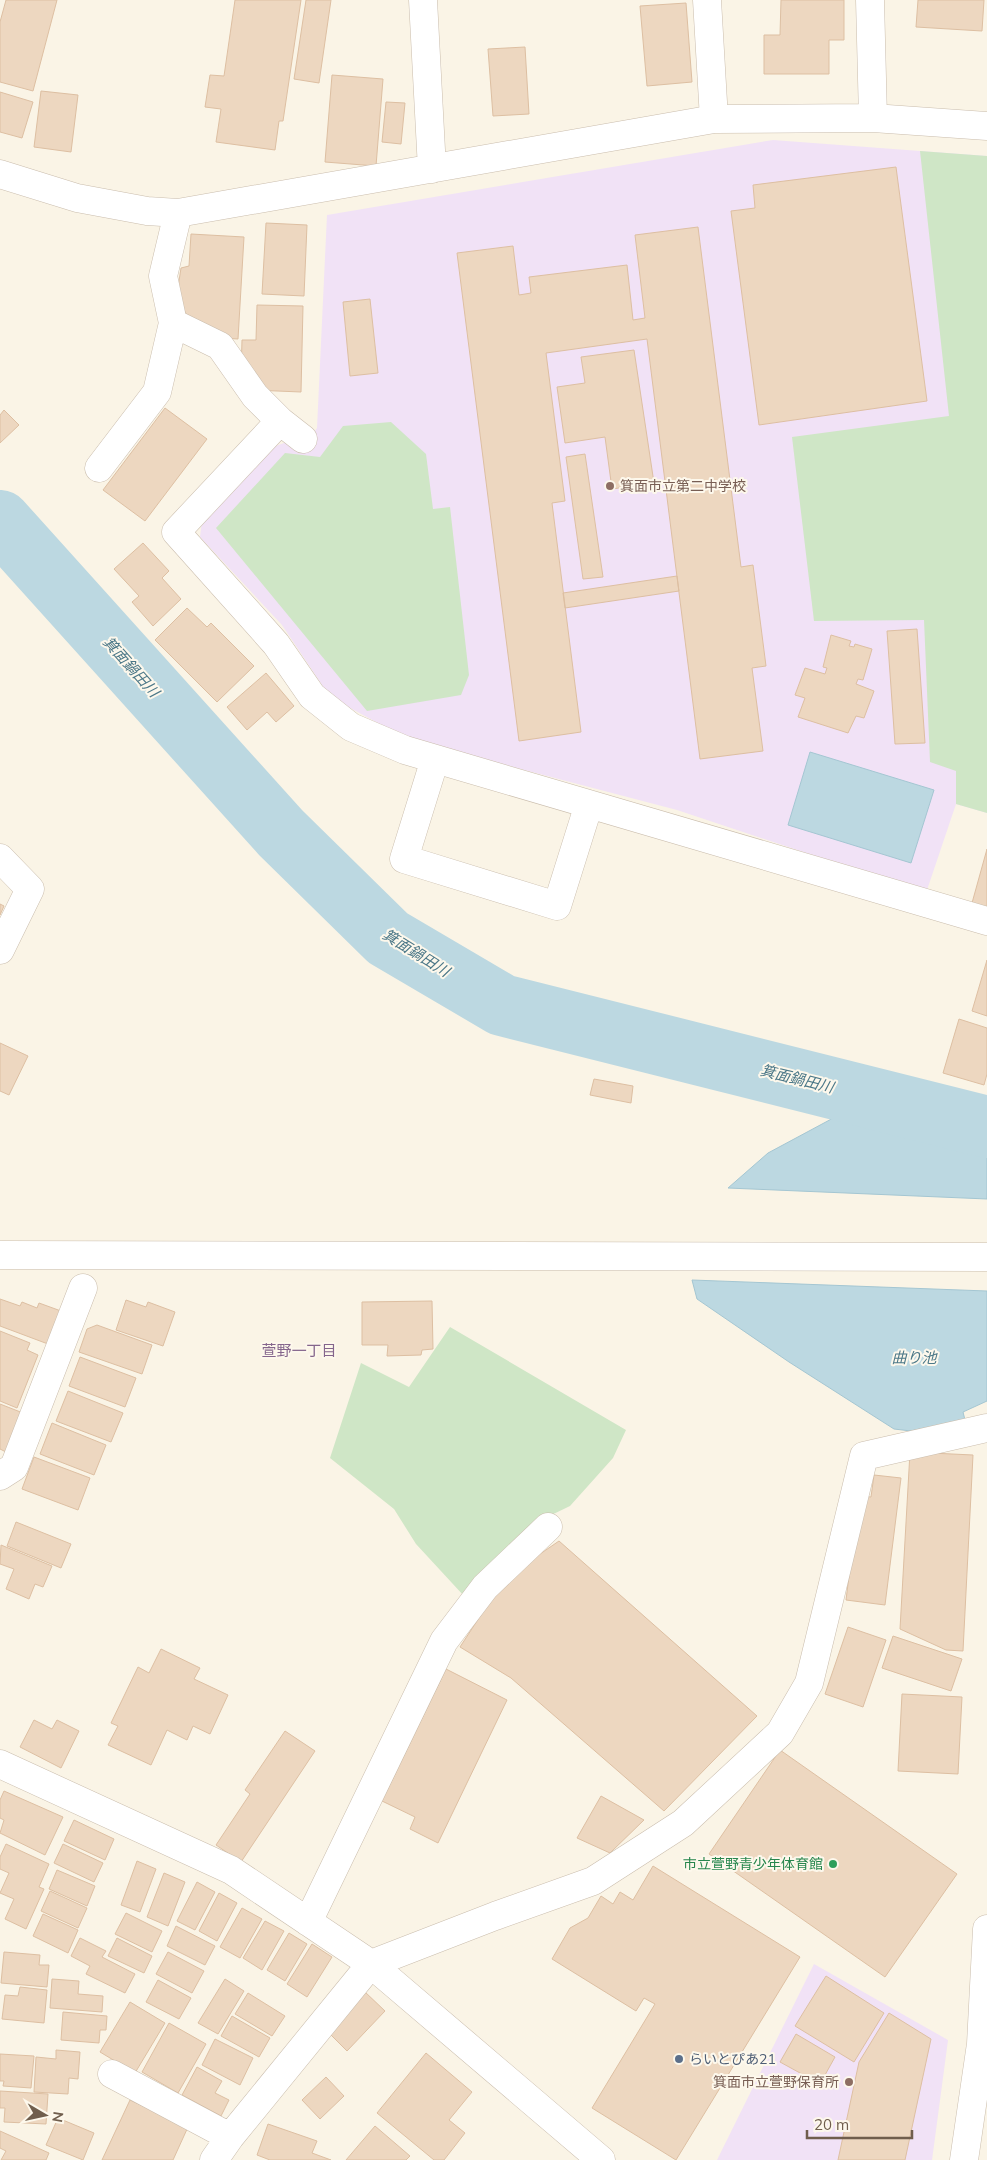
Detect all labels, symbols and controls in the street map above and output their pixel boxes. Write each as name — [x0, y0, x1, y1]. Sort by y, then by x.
place label: 箕面市立第二中学校 — [620, 477, 746, 495]
marker: 箕面市立第二中学校 — [604, 480, 616, 492]
water label: 箕面鍋田川 — [99, 632, 165, 702]
water label: 箕面鍋田川 — [379, 925, 455, 982]
water label: 箕面鍋田川 — [758, 1060, 838, 1097]
district label: 萱野一丁目 — [261, 1341, 337, 1360]
water label: 曲り池 — [891, 1348, 938, 1367]
place label: 市立萱野青少年体育館 — [683, 1855, 823, 1873]
marker: 市立萱野青少年体育館 — [827, 1858, 839, 1870]
place label: らいとぴあ21 — [689, 2050, 776, 2068]
marker: らいとぴあ21 — [673, 2053, 685, 2065]
place label: 箕面市立萱野保育所 — [713, 2073, 839, 2091]
marker: 箕面市立萱野保育所 — [843, 2076, 855, 2088]
north arrow — [20, 2090, 70, 2140]
scale bar — [807, 2108, 912, 2140]
text: N — [48, 2110, 68, 2124]
text: 20 m — [814, 2115, 849, 2134]

